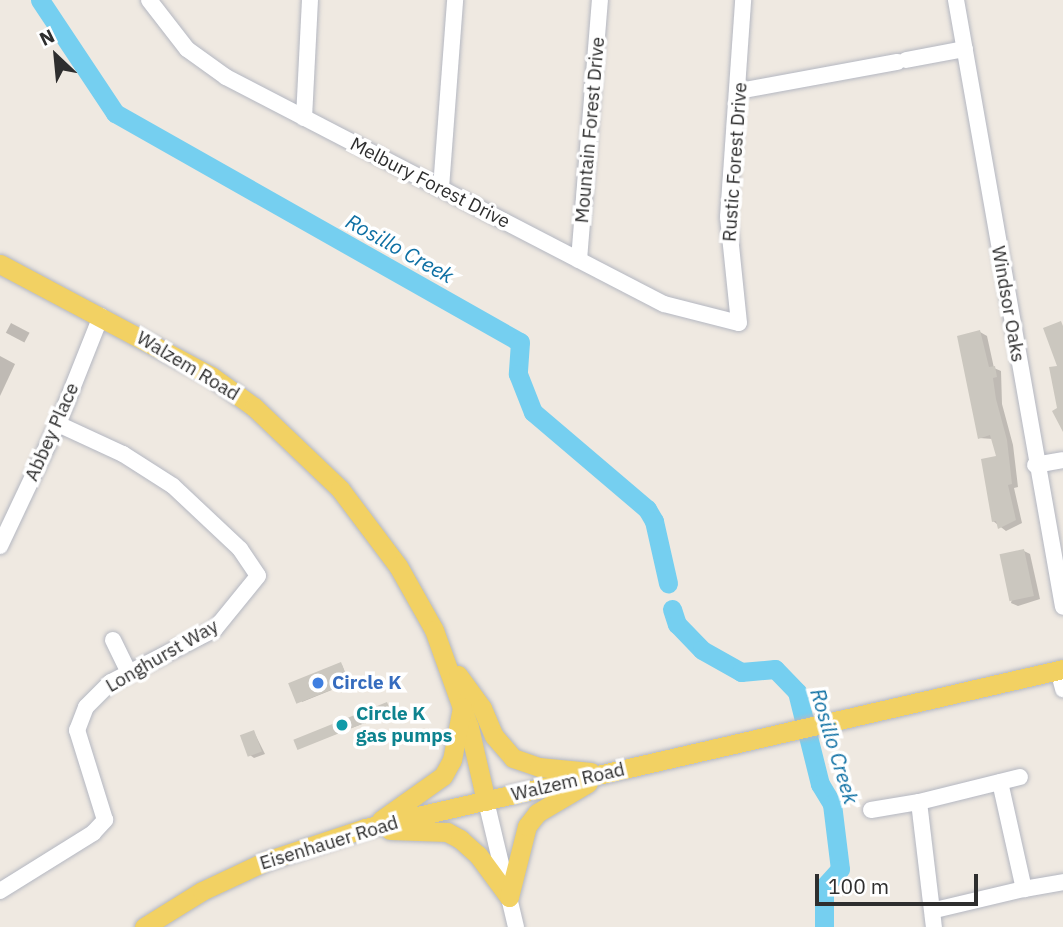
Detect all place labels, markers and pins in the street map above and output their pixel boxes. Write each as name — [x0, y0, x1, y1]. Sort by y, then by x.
place label: Circle K — [332, 672, 401, 694]
marker: Circle K — [310, 675, 326, 691]
place label: Circle K gas pumps — [356, 703, 452, 747]
marker: Circle K gas pumps — [334, 717, 350, 733]

